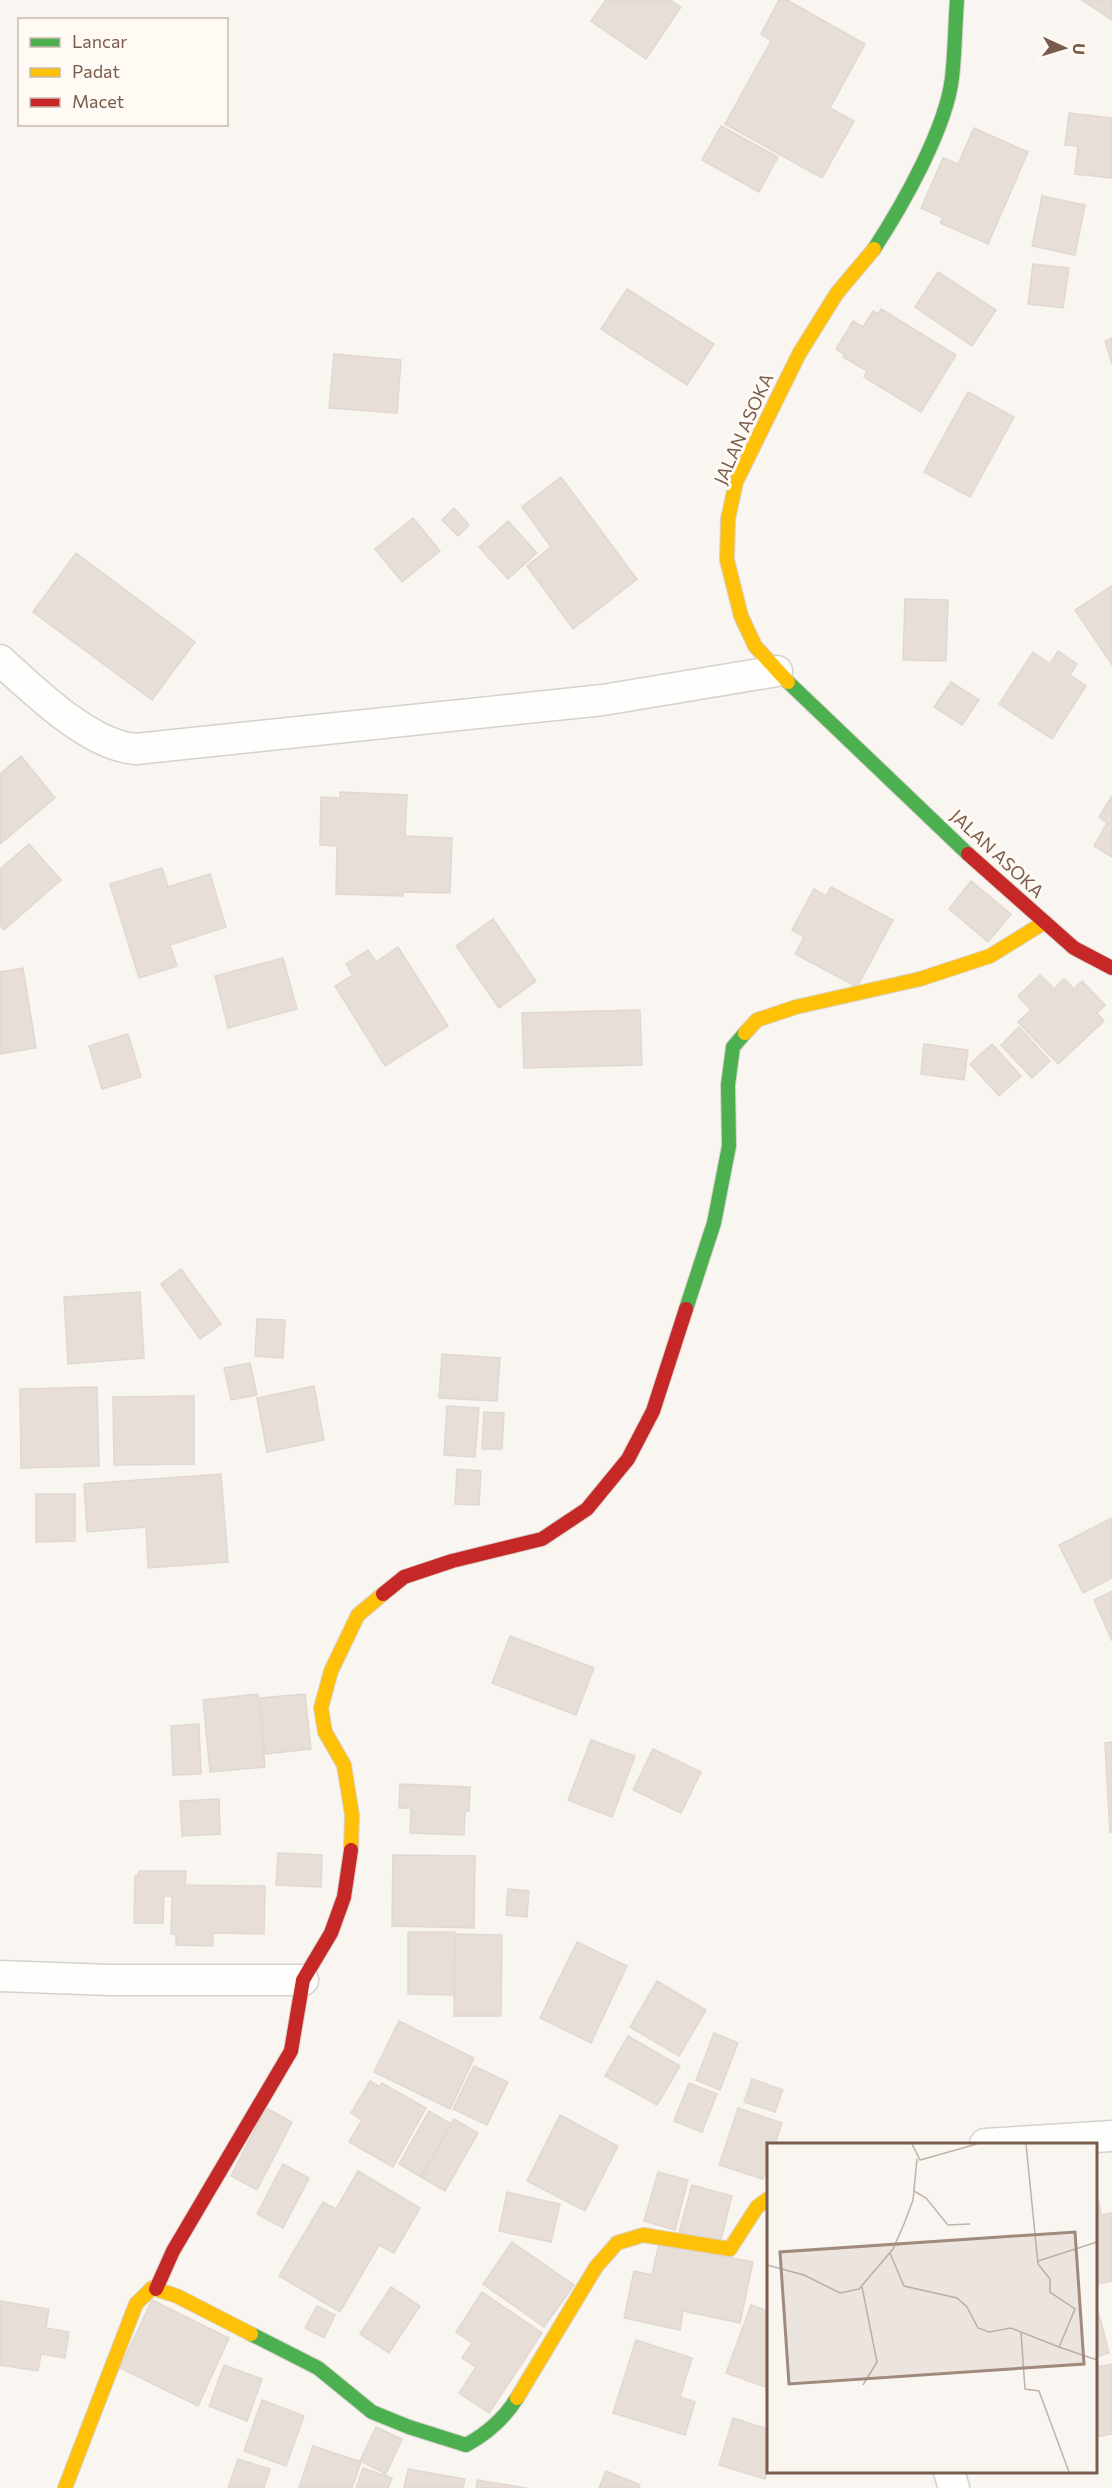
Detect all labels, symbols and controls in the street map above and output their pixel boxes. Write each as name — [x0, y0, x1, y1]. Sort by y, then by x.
legend — [18, 18, 228, 126]
north arrow — [1034, 18, 1094, 78]
text: Lancar — [72, 30, 128, 52]
text: U — [1070, 43, 1089, 56]
text: Padat — [72, 60, 120, 82]
text: Macet — [72, 90, 124, 112]
street label: JALAN ASOKA — [709, 369, 777, 488]
street label: JALAN ASOKA — [946, 804, 1049, 902]
inset map — [767, 2143, 1097, 2473]

